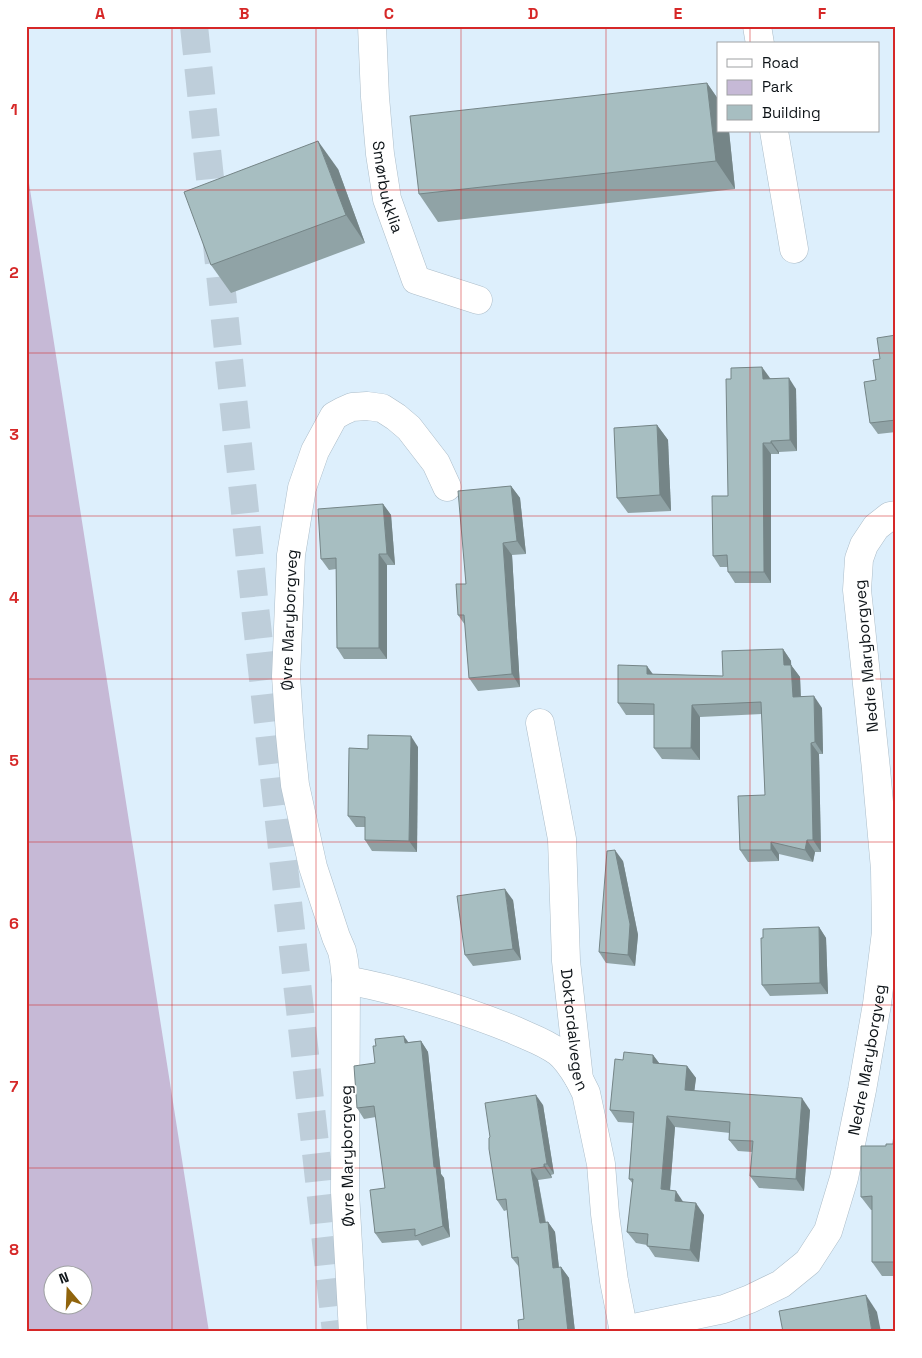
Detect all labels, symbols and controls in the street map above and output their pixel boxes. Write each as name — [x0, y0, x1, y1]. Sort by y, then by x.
text: A — [95, 3, 105, 24]
text: B — [239, 3, 249, 24]
text: C — [384, 3, 394, 24]
text: D — [528, 3, 538, 24]
text: E — [674, 3, 683, 24]
text: F — [818, 3, 827, 24]
legend — [717, 42, 880, 132]
text: Road — [762, 53, 799, 72]
text: Park — [762, 77, 793, 96]
text: 1 — [10, 99, 18, 120]
text: Building — [762, 103, 821, 122]
street label: Smørbukklia — [368, 140, 409, 236]
text: 2 — [9, 262, 19, 283]
text: 3 — [9, 424, 19, 445]
street label: Øvre Maryborgveg — [275, 547, 302, 691]
street label: Nedre Maryborgveg — [849, 579, 883, 733]
text: 4 — [9, 587, 19, 608]
text: 5 — [9, 750, 19, 771]
text: 6 — [9, 913, 19, 934]
street label: Doktordalvegen — [556, 967, 594, 1094]
street label: Nedre Maryborgveg — [843, 983, 890, 1137]
text: 7 — [10, 1076, 19, 1097]
street label: Øvre Maryborgveg — [335, 1085, 359, 1227]
text: 8 — [9, 1239, 19, 1260]
north arrow — [42, 1266, 92, 1316]
text: N — [56, 1268, 71, 1288]

